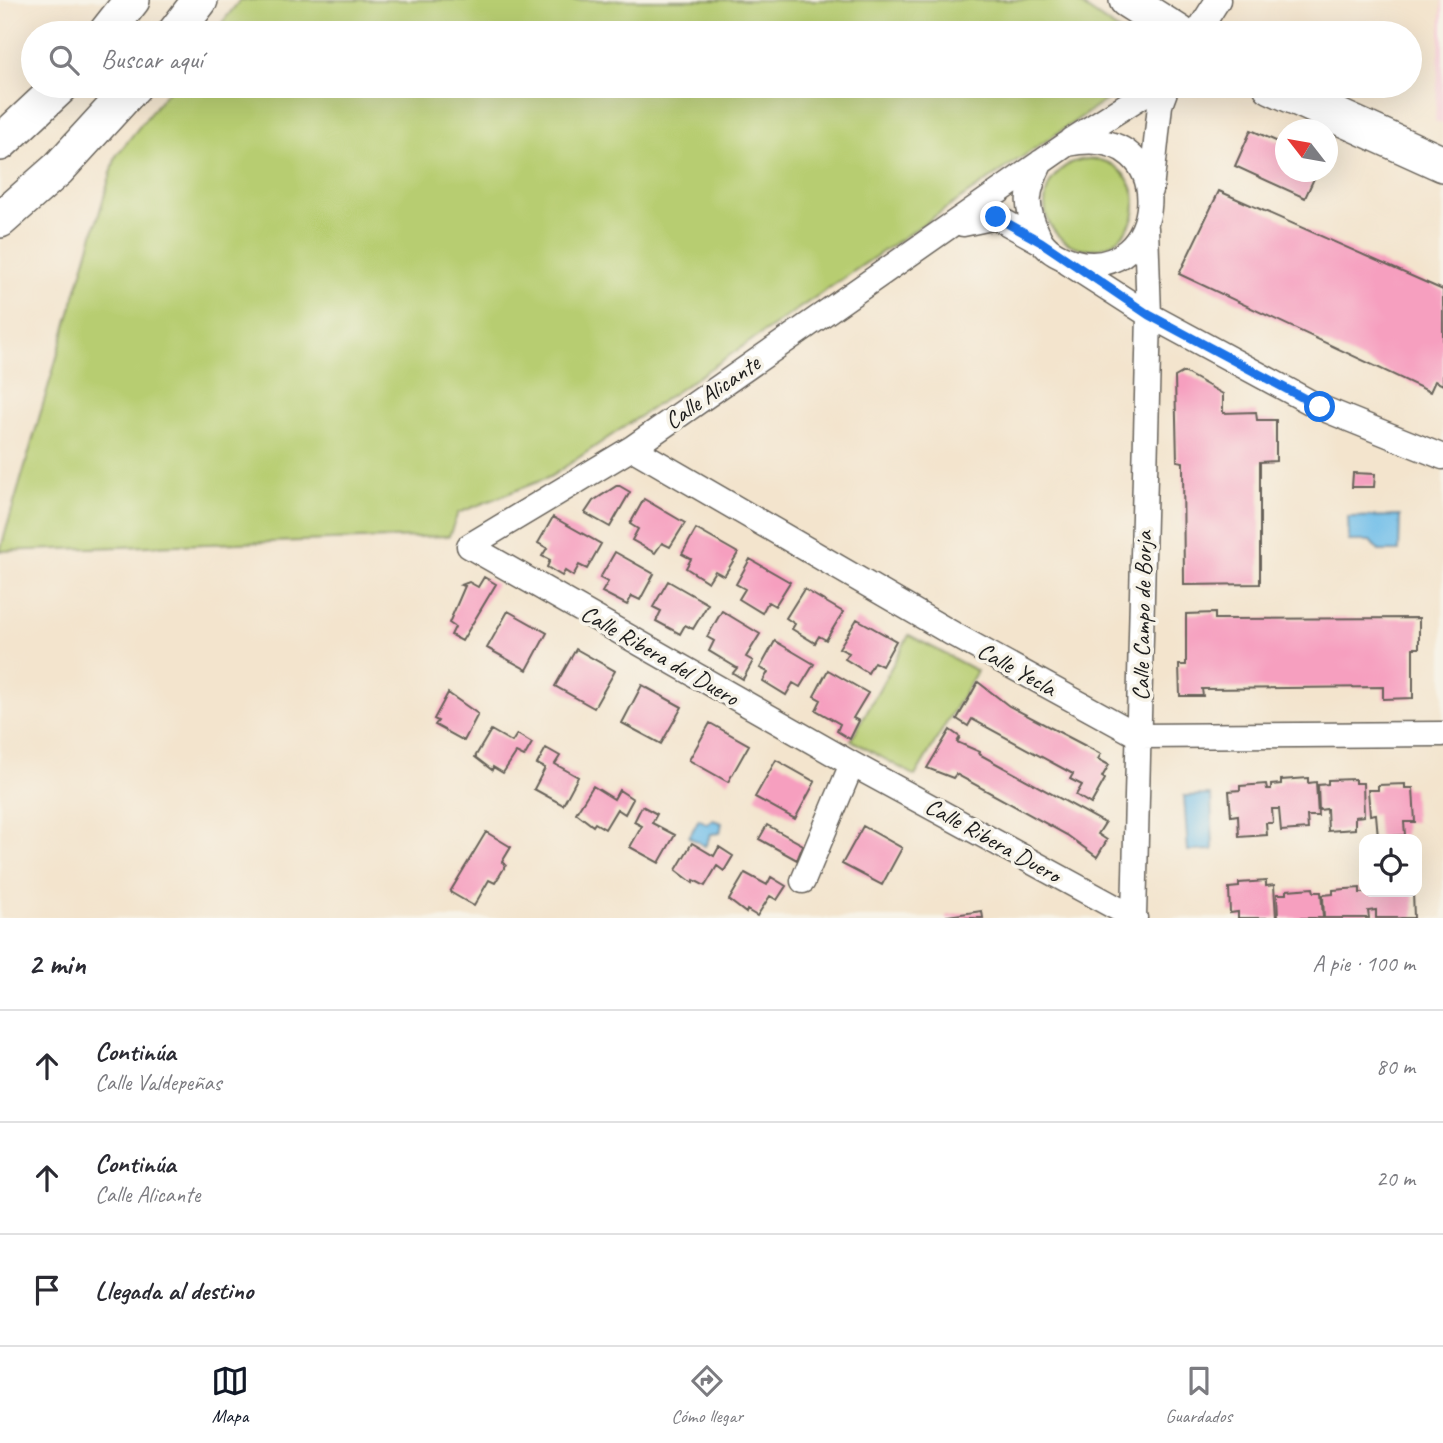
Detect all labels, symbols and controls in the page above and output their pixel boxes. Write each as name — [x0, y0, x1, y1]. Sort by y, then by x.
search box — [21, 21, 1422, 98]
icon: search — [45, 41, 83, 79]
text: Buscar aquí — [101, 43, 203, 76]
north arrow — [1275, 119, 1338, 182]
route end — [980, 201, 1011, 232]
street label: Calle Alicante — [658, 347, 767, 436]
route start — [1304, 391, 1335, 422]
street label: Calle Campo de Borja — [1126, 529, 1159, 701]
street label: Calle Ribera del Duero — [576, 598, 745, 713]
street label: Calle Yecla — [972, 635, 1063, 704]
street label: Calle Ribera Duero — [920, 791, 1068, 891]
map controls — [1359, 834, 1422, 897]
button: locate — [1359, 834, 1422, 897]
text: 2 min — [28, 945, 85, 983]
text: A pie · 100 m — [1312, 949, 1415, 978]
text: Continúa — [95, 1035, 176, 1068]
icon: ahead — [28, 1047, 66, 1085]
text: 80 m — [1376, 1052, 1415, 1081]
text: Calle Valdepeñas — [95, 1068, 221, 1097]
text: Continúa — [95, 1147, 176, 1180]
icon: ahead — [28, 1159, 66, 1197]
text: 20 m — [1376, 1164, 1415, 1193]
text: Calle Alicante — [95, 1180, 200, 1209]
icon: arrive — [28, 1271, 66, 1309]
text: Llegada al destino — [95, 1274, 253, 1307]
tab: Mapa — [211, 1362, 249, 1428]
tab: Cómo llegar — [671, 1362, 743, 1428]
tab: Guardados — [1165, 1362, 1232, 1428]

